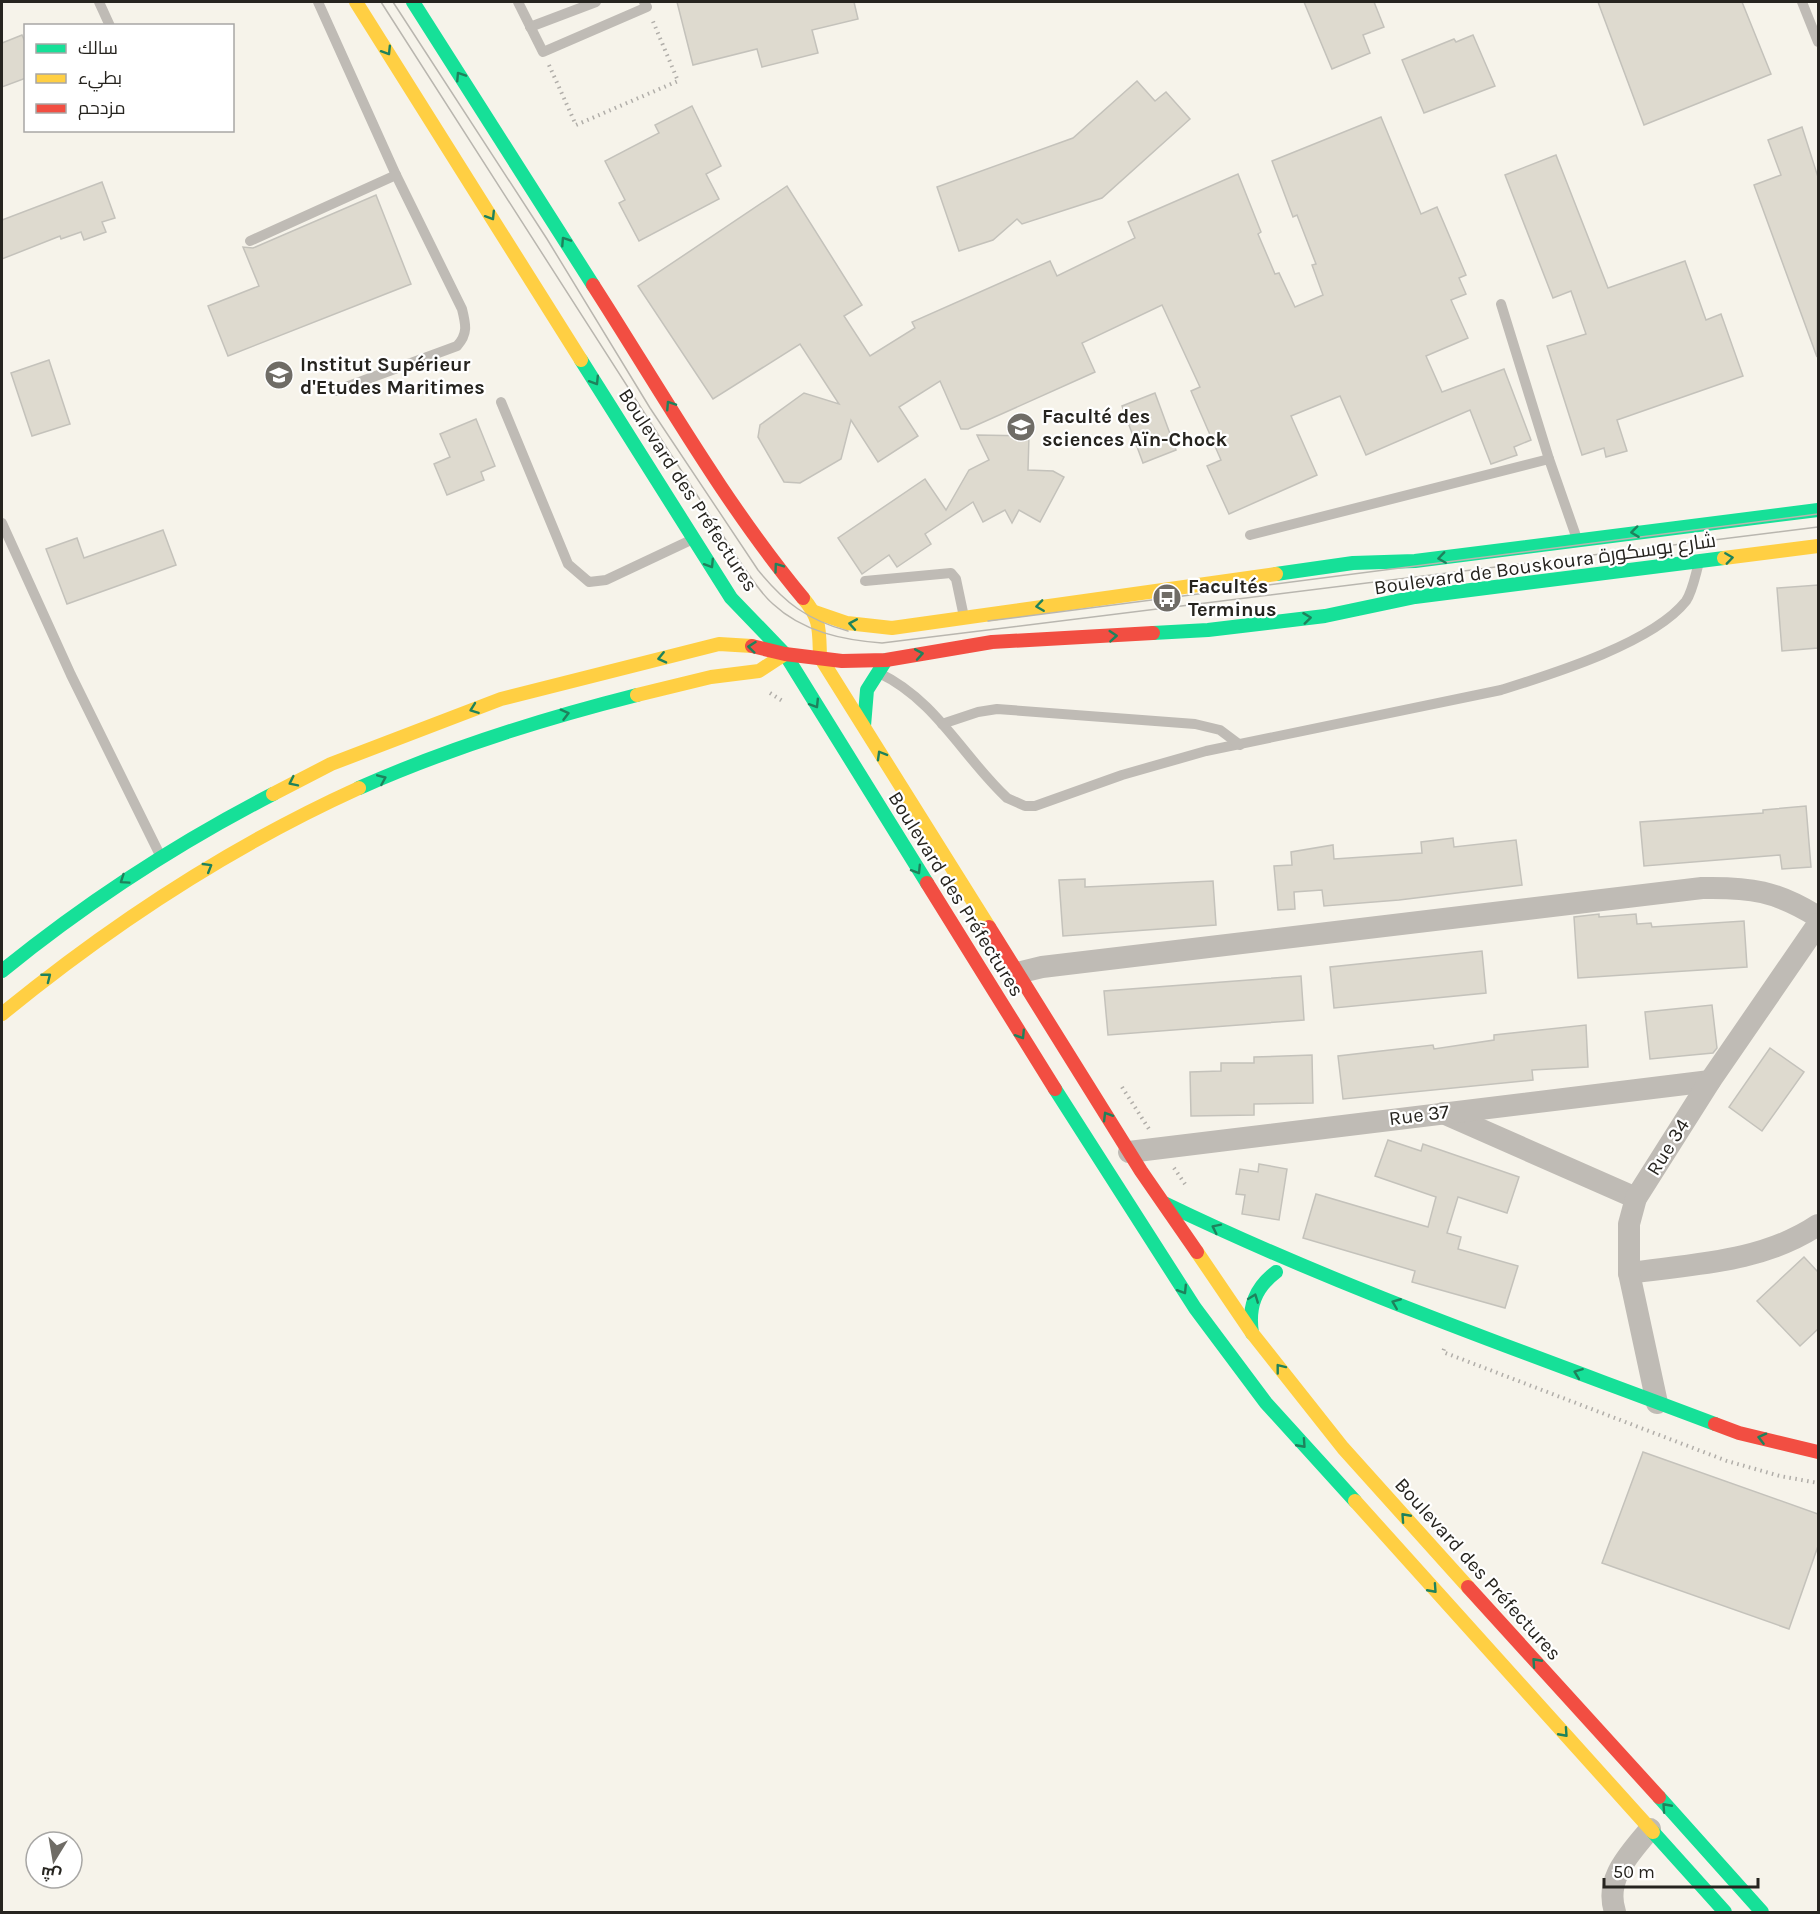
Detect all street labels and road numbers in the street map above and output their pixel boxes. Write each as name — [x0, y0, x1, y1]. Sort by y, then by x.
street label: Boulevard des Préfectures — [614, 384, 762, 596]
street label: Boulevard de Bouskoura شارع بوسكورة — [1373, 529, 1718, 601]
street label: Boulevard des Préfectures — [883, 787, 1029, 1001]
street label: Rue 37 — [1388, 1100, 1451, 1130]
street label: Rue 34 — [1642, 1114, 1694, 1180]
street label: Boulevard des Préfectures — [1390, 1473, 1566, 1665]

